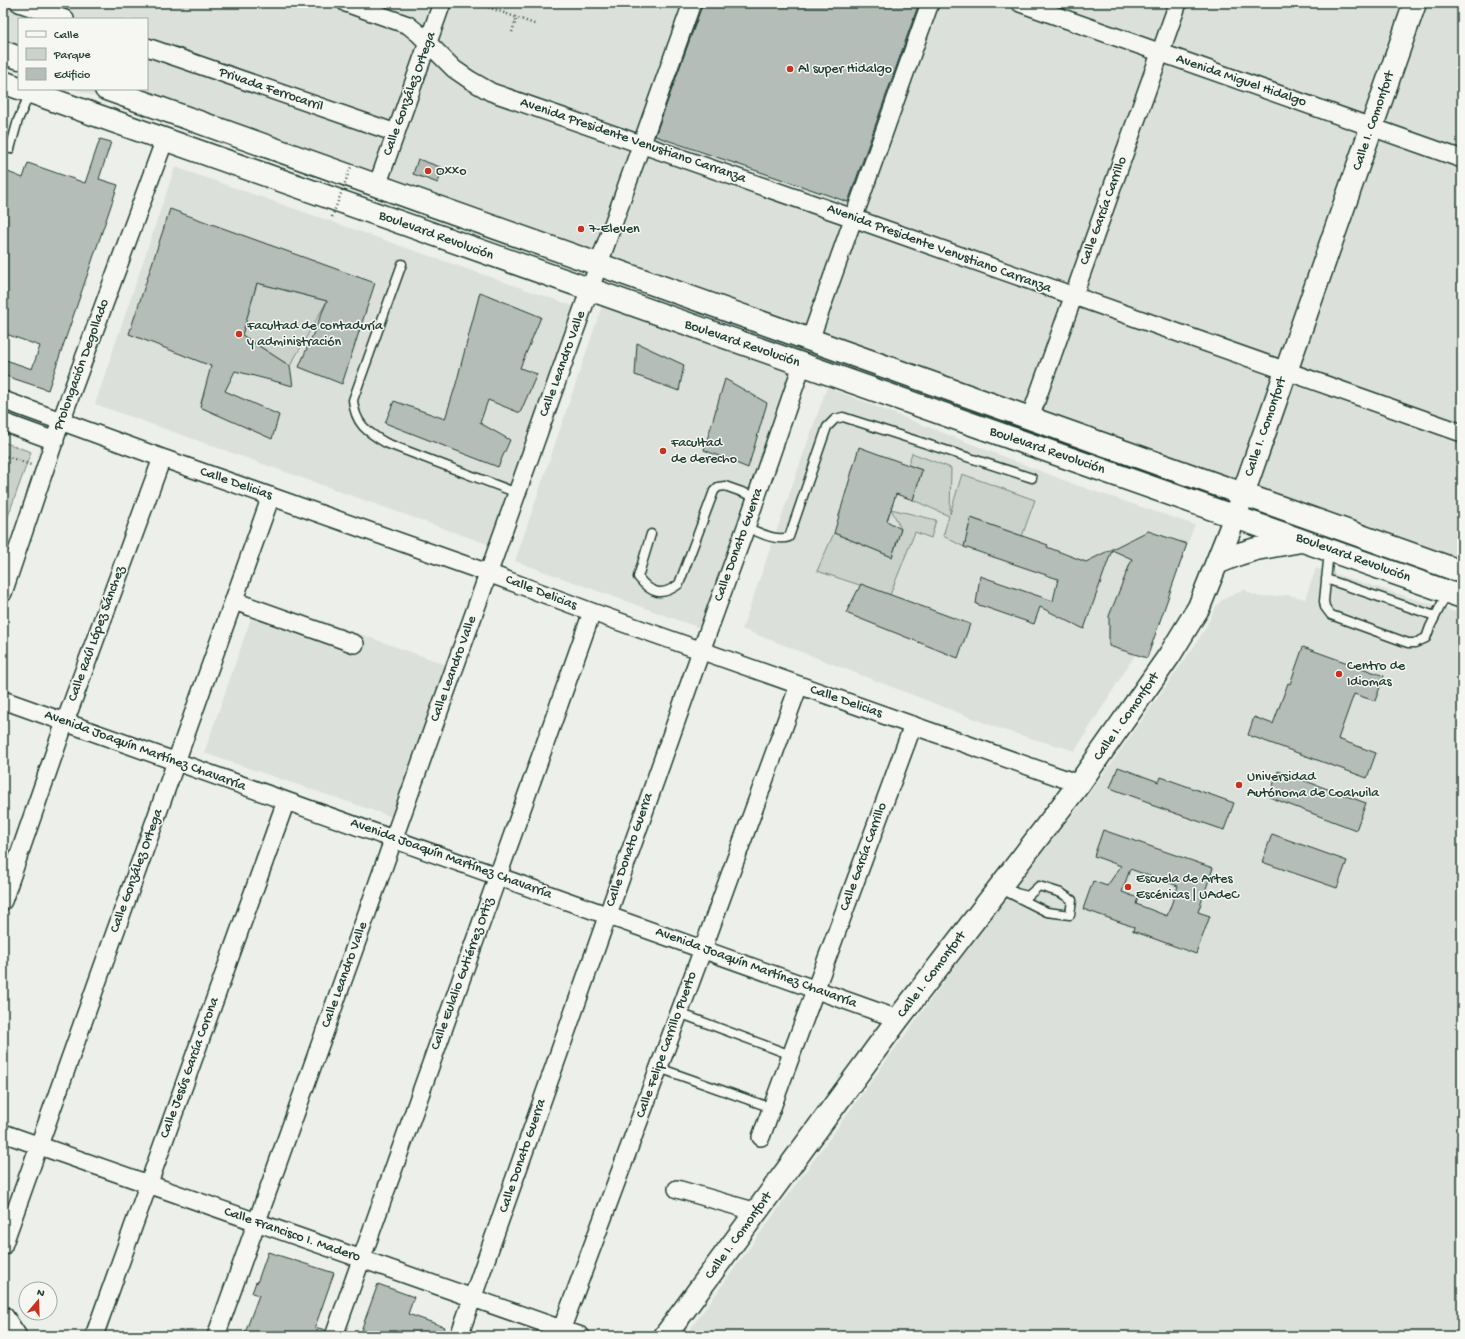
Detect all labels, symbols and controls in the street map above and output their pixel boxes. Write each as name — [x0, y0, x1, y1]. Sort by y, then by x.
legend — [18, 18, 148, 90]
text: Calle — [54, 29, 79, 43]
street label: Calle González Ortega — [380, 29, 441, 158]
text: Parque — [53, 49, 91, 63]
street label: Avenida Miguel Hidalgo — [1174, 51, 1308, 111]
place label: Al super Hidalgo — [798, 61, 892, 78]
street label: Privada Ferrocarril — [216, 64, 325, 116]
marker: Al super Hidalgo — [785, 64, 795, 74]
street label: Calle I. Comonfort — [1349, 68, 1399, 173]
text: Edificio — [54, 69, 90, 83]
street label: Avenida Presidente Venustiano Carranza — [518, 94, 749, 188]
street label: Calle García Carrillo — [1076, 154, 1132, 268]
place label: Oxxo — [436, 163, 466, 180]
marker: Oxxo — [423, 166, 433, 176]
street label: Avenida Presidente Venustiano Carranza — [824, 200, 1055, 298]
street label: Boulevard Revolución — [375, 207, 496, 265]
place label: 7-Eleven — [588, 221, 640, 238]
marker: 7-Eleven — [576, 224, 586, 234]
street label: Prolongación Degollado — [50, 297, 114, 434]
street label: Calle Leandro Valle — [536, 308, 590, 419]
street label: Boulevard Revolución — [681, 316, 802, 372]
place label: Facultad de contaduría y administración — [246, 318, 384, 351]
marker: Facultad de contaduría y administración — [234, 329, 244, 339]
street label: Calle I. Comonfort — [1241, 374, 1291, 479]
street label: Boulevard Revolución — [986, 423, 1107, 479]
place label: Facultad de derecho — [670, 435, 737, 468]
marker: Facultad de derecho — [658, 446, 668, 456]
street label: Calle Delicias — [198, 464, 275, 505]
street label: Calle Donato Guerra — [711, 485, 768, 604]
street label: Boulevard Revolución — [1292, 529, 1413, 587]
street label: Calle Raúl López Sánchez — [65, 563, 130, 704]
street label: Calle Delicias — [503, 572, 580, 615]
street label: Calle Leandro Valle — [427, 613, 481, 724]
place label: Centro de Idiomas — [1347, 658, 1406, 691]
street label: Calle I. Comonfort — [1090, 668, 1165, 765]
marker: Centro de Idiomas — [1334, 669, 1344, 679]
street label: Calle Delicias — [808, 682, 885, 723]
street label: Avenida Joaquín Martínez Chavarría — [42, 707, 249, 796]
place label: Universidad Autónoma de Coahuila — [1247, 769, 1380, 802]
marker: Universidad Autónoma de Coahuila — [1234, 780, 1244, 790]
street label: Calle Donato Guerra — [603, 790, 658, 909]
street label: Calle García Carrillo — [836, 800, 892, 914]
street label: Calle González Ortega — [107, 806, 168, 935]
street label: Avenida Joaquín Martínez Chavarría — [348, 815, 555, 904]
place label: Escuela de Artes Escénicas | UAdeC — [1136, 871, 1240, 904]
marker: Escuela de Artes Escénicas | UAdeC — [1123, 882, 1133, 892]
street label: Calle Eulalio Gutiérrez Ortiz — [427, 895, 499, 1053]
street label: Calle Leandro Valle — [318, 919, 372, 1030]
street label: Avenida Joaquín Martínez Chavarría — [653, 924, 860, 1013]
street label: Calle I. Comonfort — [894, 927, 971, 1022]
street label: Calle Felipe Carrillo Puerto — [633, 969, 701, 1121]
street label: Calle Jesús García Corona — [157, 994, 224, 1141]
street label: Calle Donato Guerra — [496, 1096, 551, 1215]
street label: Calle I. Comonfort — [702, 1188, 777, 1283]
street label: Calle Francisco I. Madero — [222, 1204, 362, 1266]
north arrow — [18, 1281, 58, 1321]
text: N — [35, 1287, 46, 1300]

